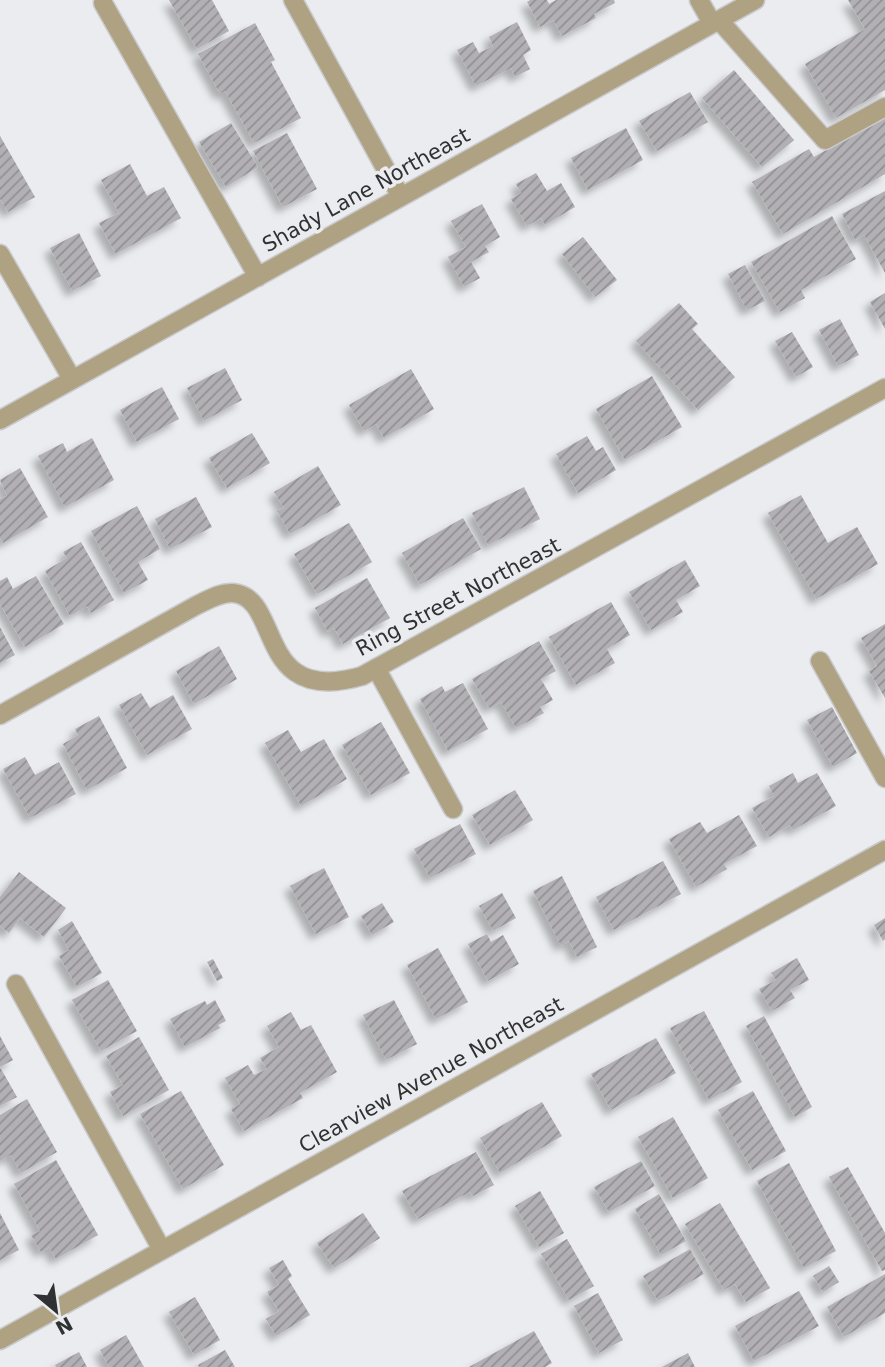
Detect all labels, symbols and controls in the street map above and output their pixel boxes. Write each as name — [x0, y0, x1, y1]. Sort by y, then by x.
street label: Shady Lane Northeast — [258, 123, 474, 257]
street label: Ring Street Northeast — [352, 533, 564, 661]
street label: Clearview Avenue Northeast — [295, 992, 567, 1158]
north arrow — [21, 1276, 91, 1346]
text: N — [52, 1312, 77, 1339]

